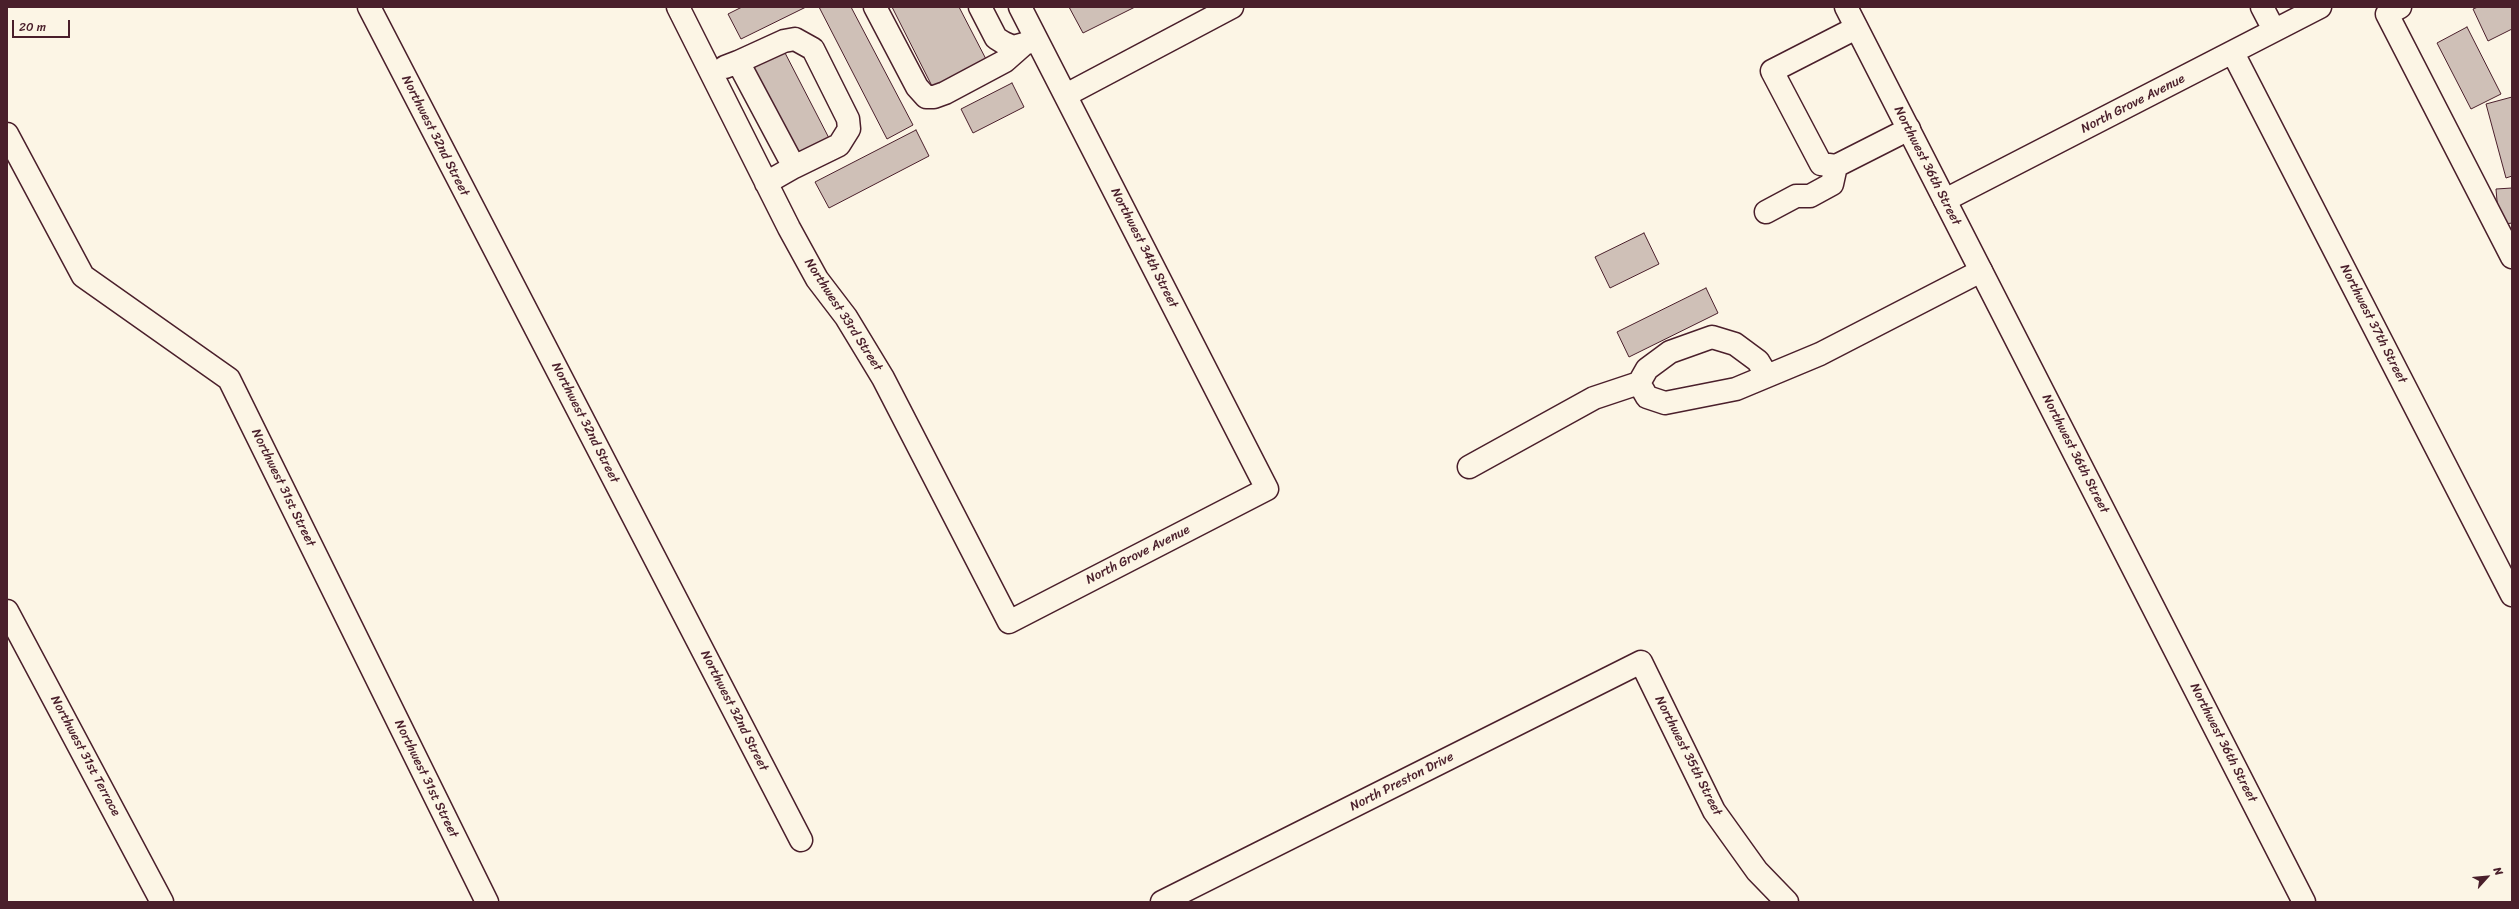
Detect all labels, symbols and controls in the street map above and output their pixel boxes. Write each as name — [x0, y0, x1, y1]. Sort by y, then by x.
scale bar — [14, 12, 72, 38]
text: 20 m — [19, 16, 46, 38]
street label: North Grove Avenue — [2078, 71, 2188, 137]
street label: Northwest 32nd Street — [398, 73, 472, 199]
street label: Northwest 36th Street — [1890, 104, 1964, 228]
street label: Northwest 34th Street — [1107, 185, 1181, 311]
street label: Northwest 33rd Street — [801, 256, 885, 374]
street label: Northwest 37th Street — [2336, 262, 2410, 386]
street label: Northwest 32nd Street — [548, 360, 622, 486]
street label: Northwest 36th Street — [2038, 392, 2112, 516]
street label: Northwest 31st Street — [248, 427, 318, 549]
street label: North Grove Avenue — [1083, 522, 1193, 588]
street label: Northwest 32nd Street — [697, 648, 771, 774]
street label: Northwest 36th Street — [2186, 681, 2260, 805]
street label: Northwest 31st Terrace — [47, 693, 123, 819]
street label: Northwest 35th Street — [1651, 693, 1725, 819]
street label: Northwest 31st Street — [391, 718, 461, 840]
street label: North Preston Drive — [1348, 749, 1456, 815]
north arrow — [2467, 857, 2507, 897]
text: N — [2488, 864, 2508, 879]

